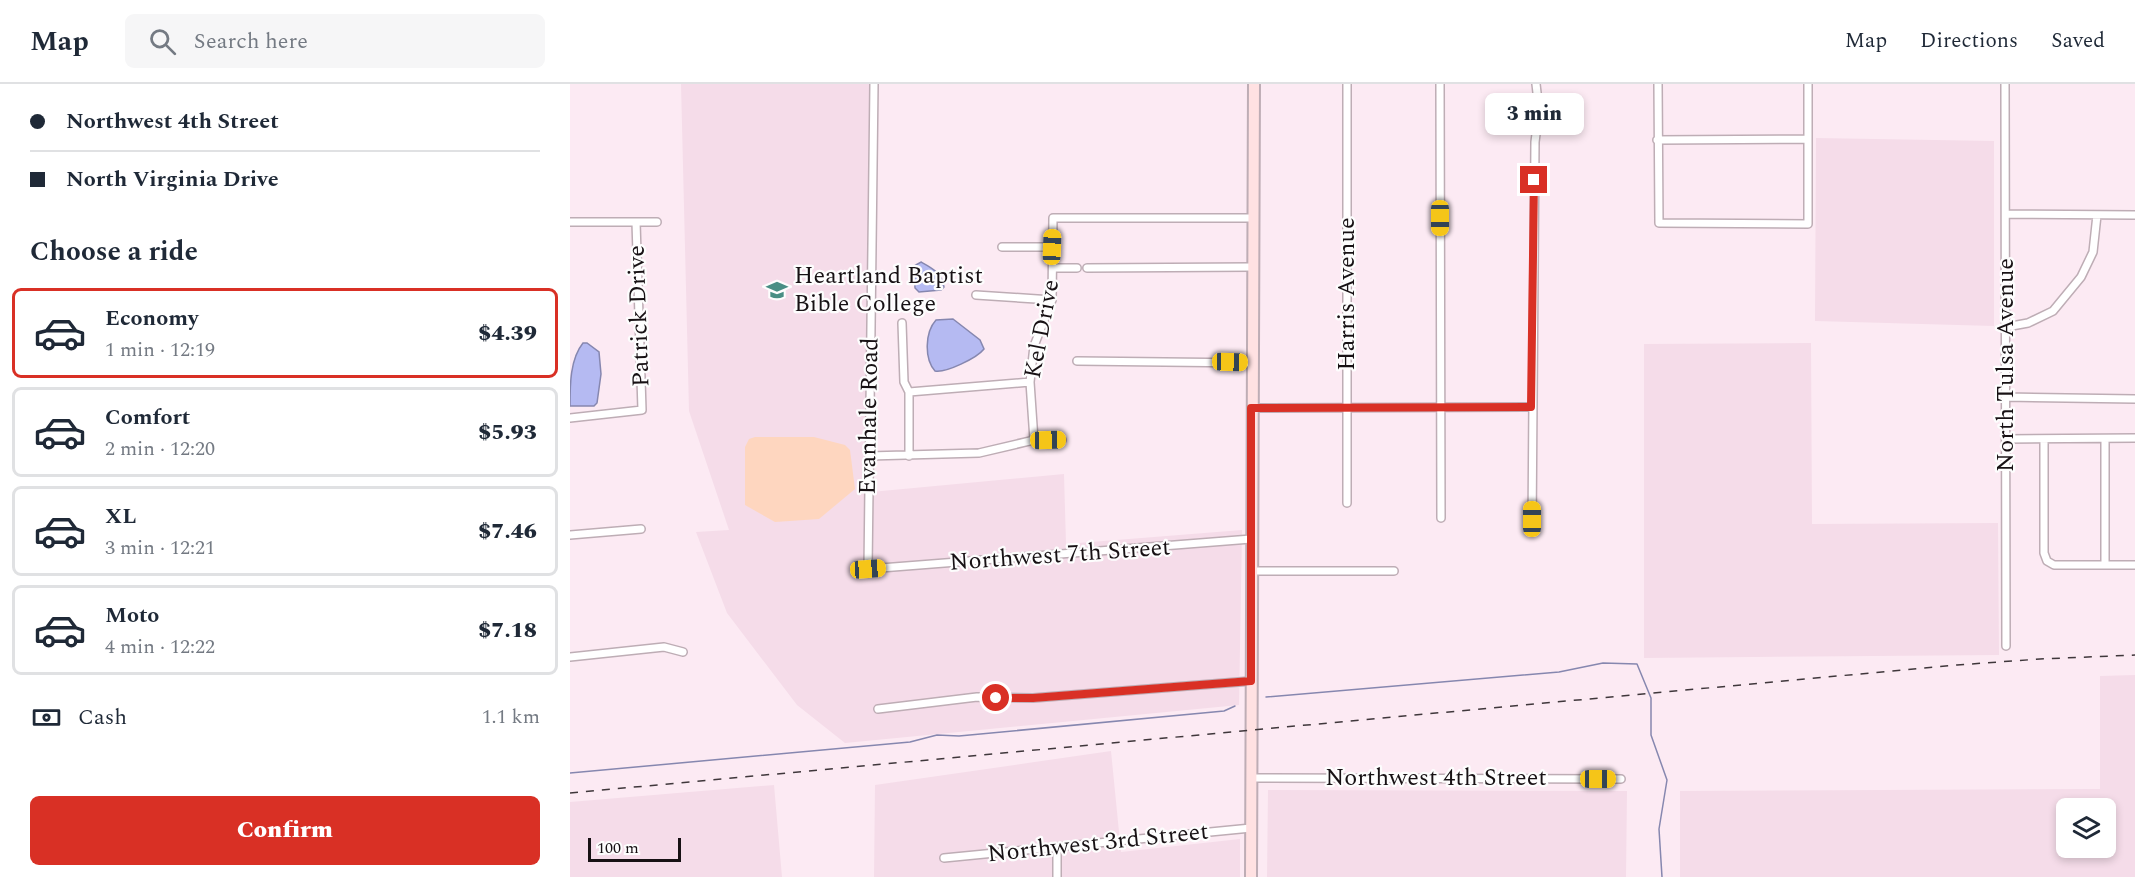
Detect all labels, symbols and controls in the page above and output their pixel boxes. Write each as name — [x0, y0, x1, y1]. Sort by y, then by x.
search box — [125, 14, 545, 68]
text: Map — [30, 20, 89, 63]
icon: search — [146, 25, 179, 58]
text: Search here — [194, 25, 308, 58]
text: Map — [1845, 25, 1887, 57]
text: Directions — [1920, 25, 2018, 57]
text: Saved — [2051, 25, 2105, 57]
callout: 3 min — [1484, 93, 1584, 135]
text: 3 min — [1507, 99, 1562, 129]
text: Northwest 4th Street — [66, 105, 279, 138]
text: North Virginia Drive — [66, 163, 279, 196]
route end — [1520, 166, 1547, 193]
car — [1431, 200, 1449, 236]
street label: Harris Avenue — [1329, 217, 1365, 371]
car — [1042, 229, 1062, 265]
text: Choose a ride — [30, 231, 198, 273]
street label: Patrick Drive — [619, 244, 659, 388]
place label: Heartland Baptist Bible College — [794, 258, 983, 322]
street label: North Tulsa Avenue — [1988, 258, 2024, 472]
street label: Kel Drive — [1015, 276, 1069, 382]
school or university icon: Heartland Baptist Bible College — [765, 278, 789, 302]
text: Economy — [105, 302, 198, 335]
icon: car — [33, 306, 87, 360]
text: $4.39 — [478, 317, 537, 350]
text: 1 min · 12:19 — [105, 335, 215, 365]
street label: Evanhale Road — [850, 337, 888, 495]
car — [1212, 353, 1248, 371]
text: Comfort — [105, 401, 190, 434]
icon: car — [33, 405, 87, 459]
text: $5.93 — [478, 416, 537, 449]
car — [1030, 431, 1066, 449]
text: 2 min · 12:20 — [105, 434, 215, 464]
text: XL — [105, 500, 136, 533]
car — [1523, 501, 1541, 537]
icon: car — [33, 504, 87, 558]
text: $7.46 — [478, 515, 537, 548]
street label: Northwest 7th Street — [948, 529, 1172, 581]
text: 3 min · 12:21 — [105, 533, 215, 563]
car — [849, 559, 887, 579]
text: Moto — [105, 599, 159, 632]
icon: car — [33, 603, 87, 657]
text: $7.18 — [478, 614, 537, 647]
text: 4 min · 12:22 — [105, 632, 215, 662]
route start — [982, 684, 1009, 711]
icon: cash — [30, 701, 63, 734]
text: Cash — [78, 701, 127, 734]
text: 1.1 km — [482, 702, 540, 732]
street label: Northwest 4th Street — [1325, 760, 1547, 796]
car — [1580, 770, 1616, 788]
button: Confirm — [30, 796, 540, 865]
map controls — [2056, 798, 2116, 858]
button: layers — [2056, 798, 2116, 858]
street label: Northwest 3rd Street — [986, 813, 1210, 873]
scale bar — [588, 835, 681, 862]
text: 100 m — [597, 836, 639, 860]

